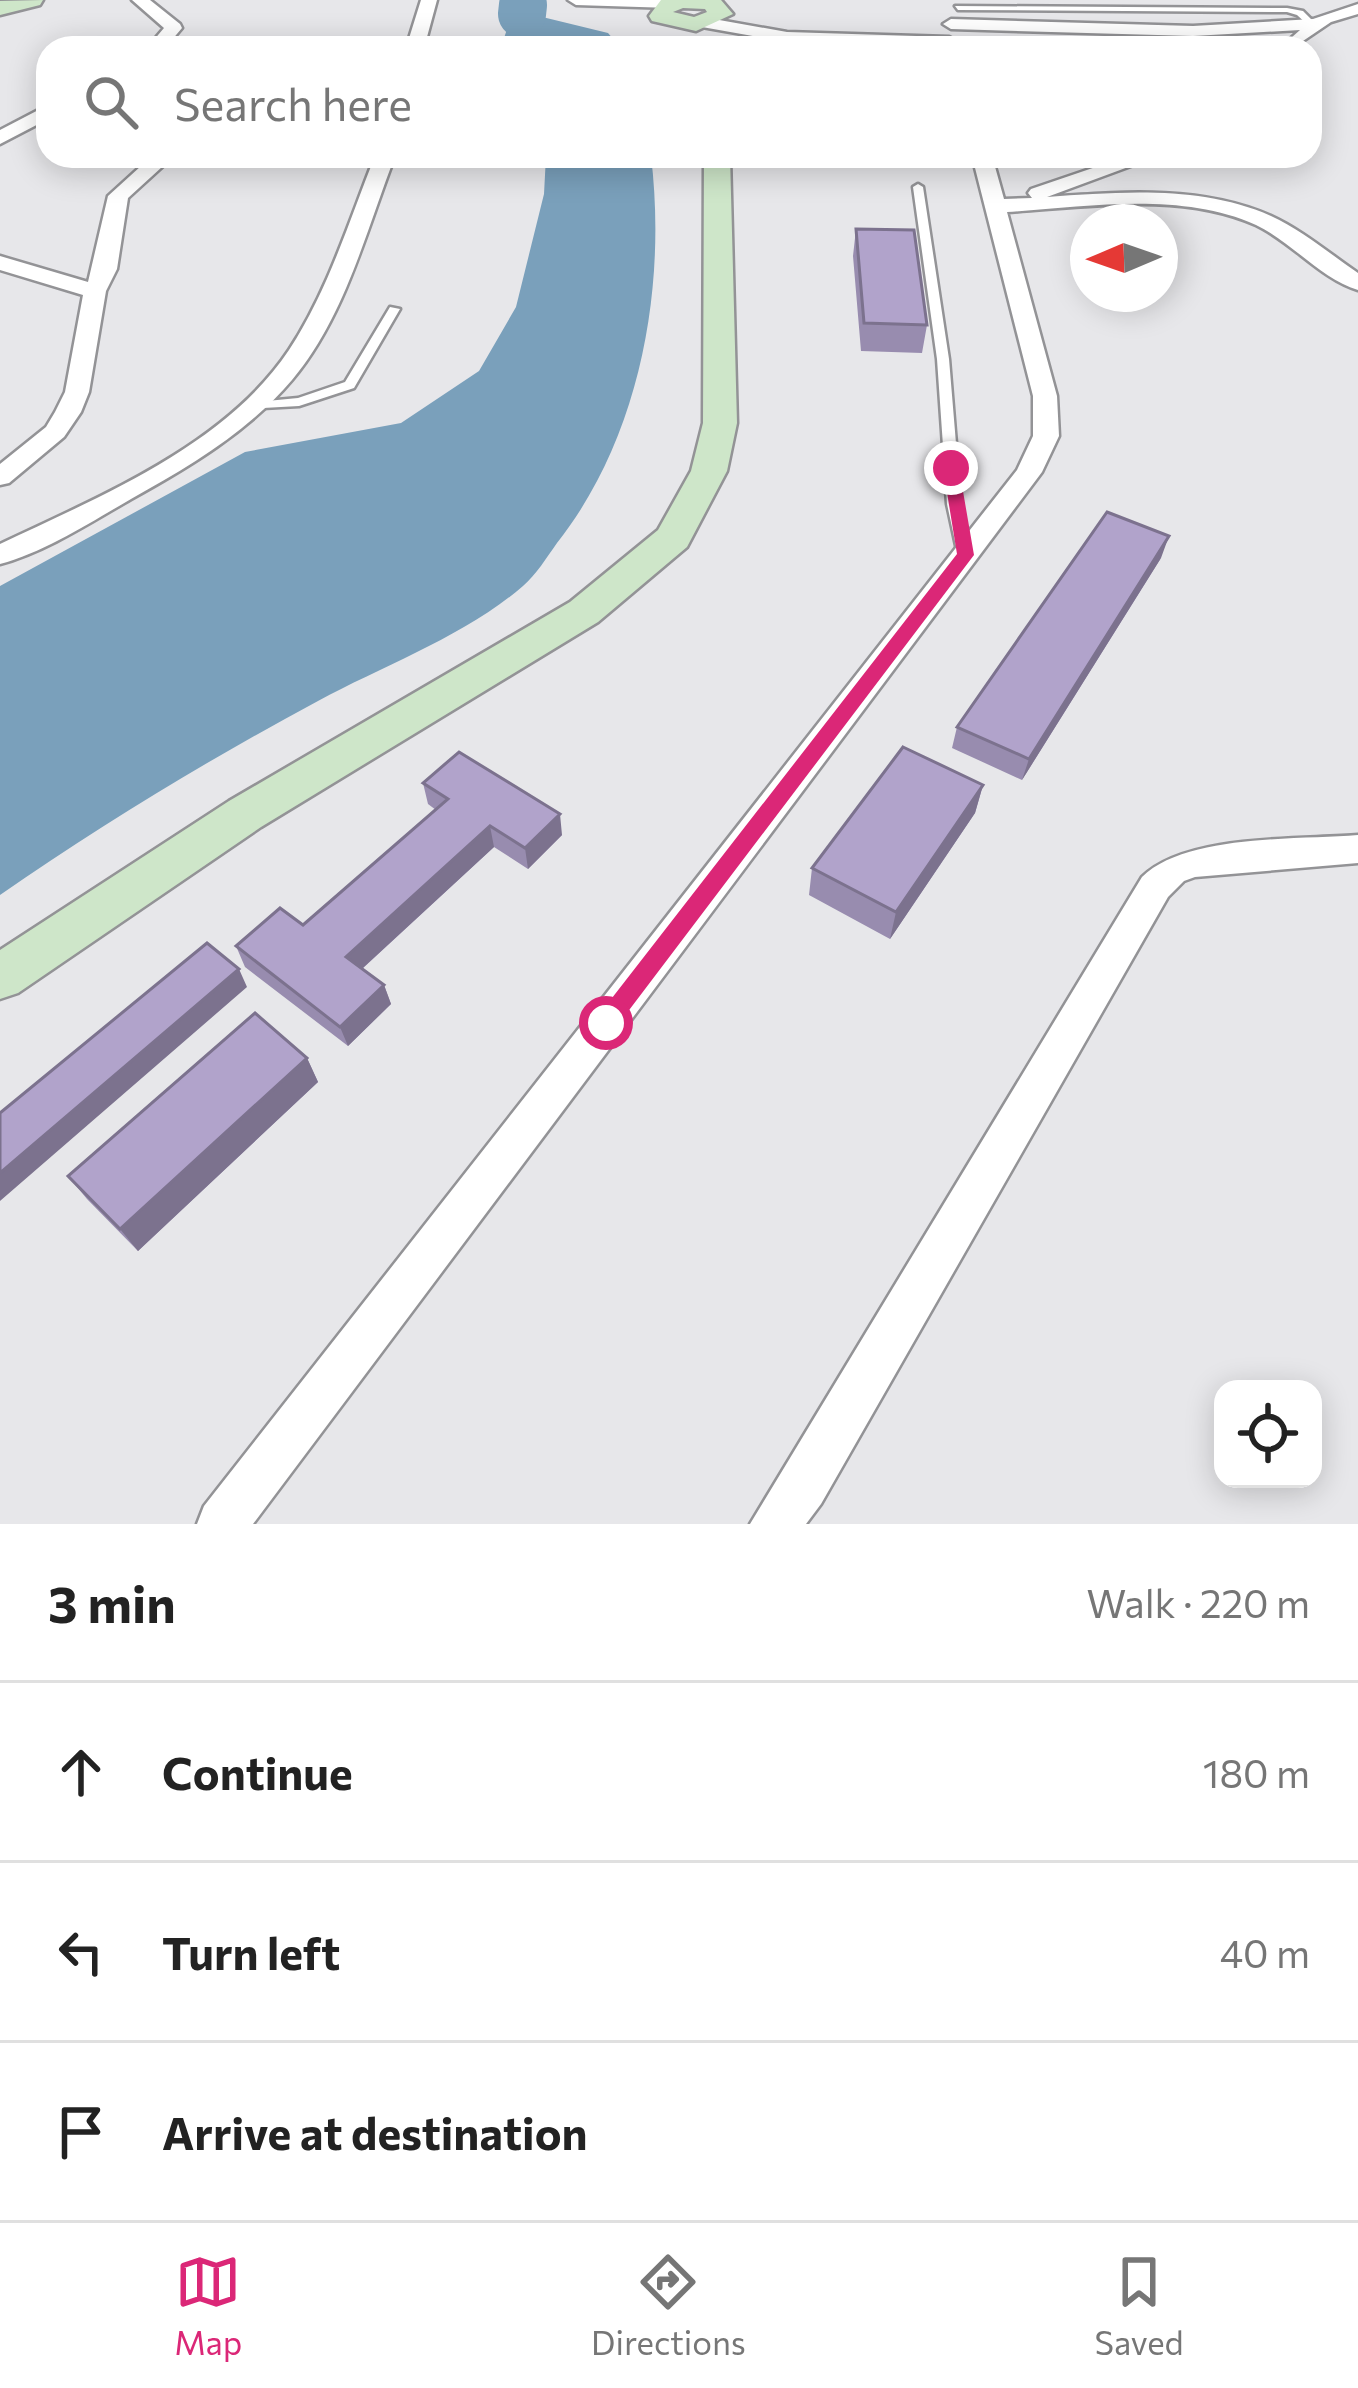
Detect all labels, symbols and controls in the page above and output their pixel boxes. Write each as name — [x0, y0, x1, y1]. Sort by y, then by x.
search box — [36, 36, 1322, 168]
icon: search — [78, 69, 144, 135]
text: Search here — [174, 75, 412, 130]
north arrow — [1070, 204, 1178, 312]
route end — [924, 441, 978, 495]
route start — [579, 996, 633, 1050]
map controls — [1214, 1380, 1322, 1488]
button: locate — [1214, 1380, 1322, 1488]
text: 3 min — [48, 1571, 176, 1634]
text: Walk · 220 m — [1087, 1578, 1310, 1626]
icon: ahead — [48, 1739, 114, 1805]
text: Continue — [162, 1744, 353, 1799]
text: 180 m — [1203, 1748, 1310, 1796]
icon: left — [48, 1919, 114, 1985]
text: Turn left — [162, 1924, 340, 1979]
text: 40 m — [1220, 1928, 1310, 1976]
icon: arrive — [48, 2099, 114, 2165]
text: Arrive at destination — [162, 2104, 588, 2159]
tab: Map — [174, 2249, 242, 2362]
tab: Directions — [591, 2249, 746, 2362]
tab: Saved — [1095, 2249, 1184, 2362]

